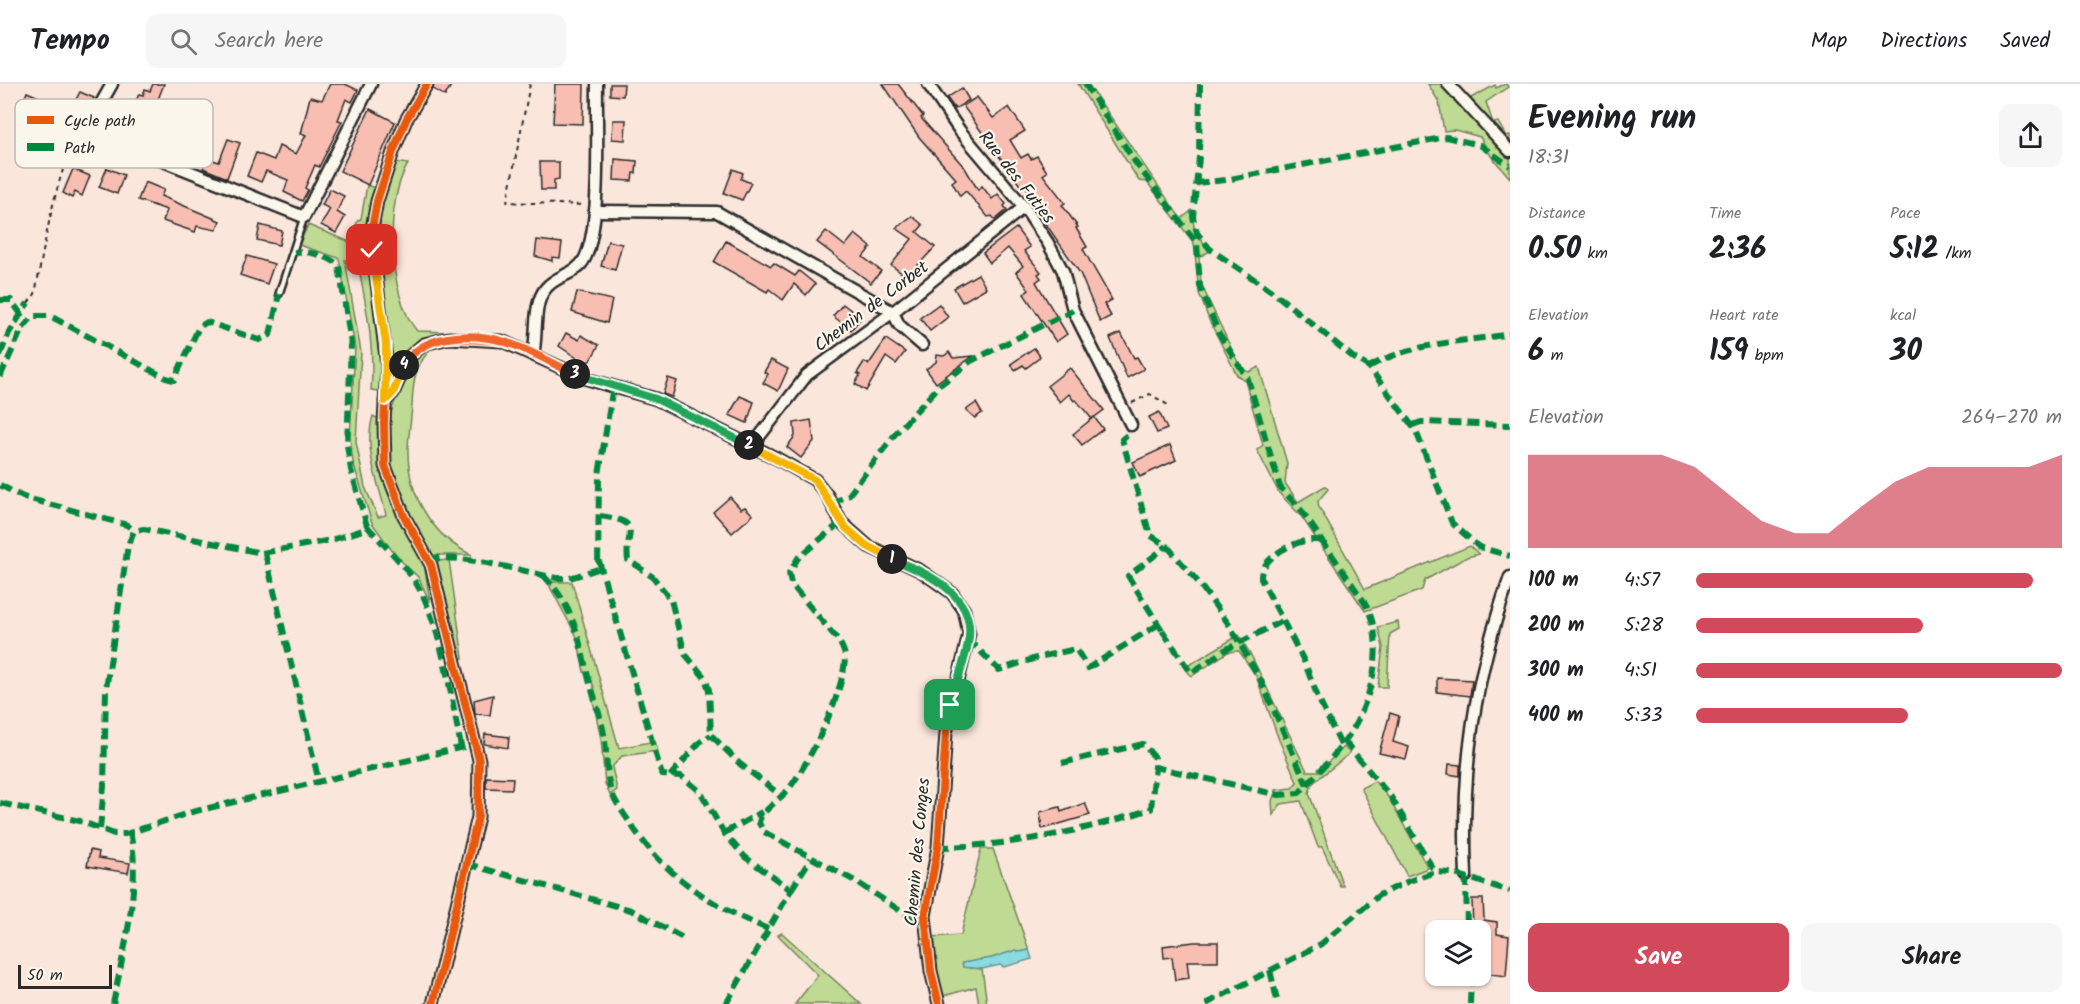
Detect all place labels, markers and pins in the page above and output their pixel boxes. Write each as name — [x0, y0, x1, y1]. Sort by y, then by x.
pin — [346, 224, 397, 275]
pin: 4 — [389, 350, 419, 380]
pin: 3 — [560, 359, 590, 389]
pin: 2 — [734, 430, 764, 460]
pin: 1 — [877, 544, 907, 574]
pin — [924, 679, 975, 730]

